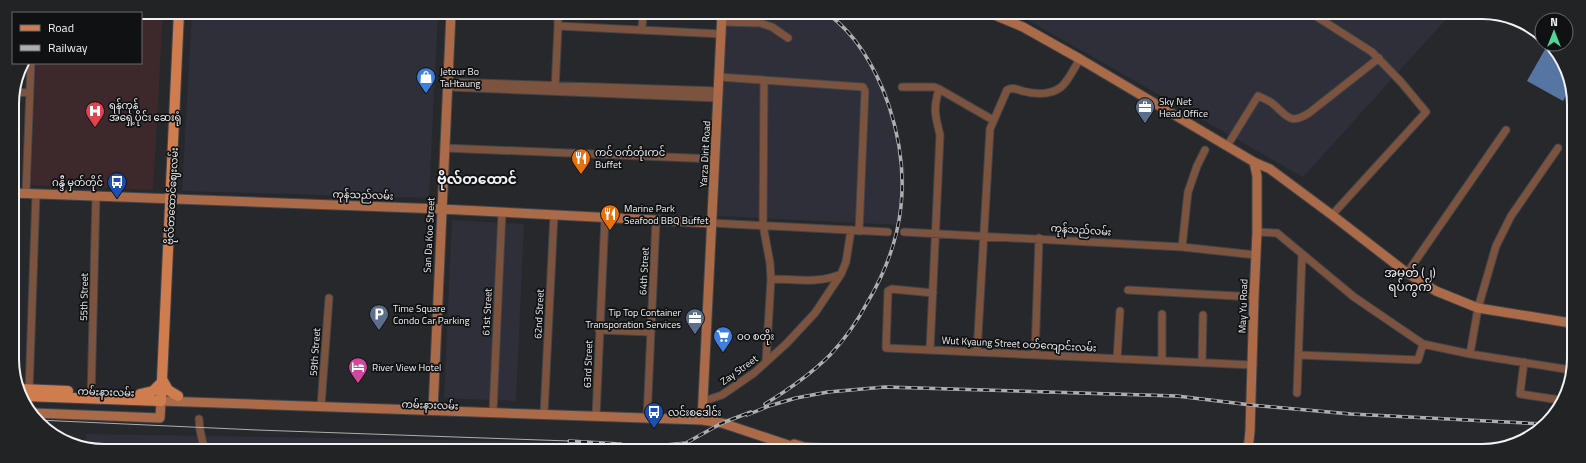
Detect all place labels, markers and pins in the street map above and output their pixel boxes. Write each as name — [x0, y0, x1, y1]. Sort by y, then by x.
place label: Jetour Bo TaHtaung — [440, 64, 480, 91]
shop icon: Jetour Bo TaHtaung — [415, 66, 437, 94]
place label: Sky Net Head Office — [1159, 94, 1208, 121]
office icon: Sky Net Head Office — [1134, 96, 1156, 124]
place label: ရန်ကုန် အရှေ့ပိုင်း ဆေးရုံ — [109, 98, 181, 126]
hospital icon: ရန်ကုန် အရှေ့ပိုင်း ဆေးရုံ — [84, 100, 106, 128]
place label: ကင် ဝက်တုံးကင် Buffet — [595, 145, 665, 172]
restaurant icon: ကင် ဝက်တုံးကင် Buffet — [570, 147, 592, 175]
bus stop icon: ဂန္ဒီ မှတ်တိုင် — [106, 171, 128, 199]
place label: ဂန္ဒီ မှတ်တိုင် — [52, 175, 103, 191]
place label: Marine Park Seafood BBQ Buffet — [624, 201, 709, 228]
restaurant icon: Marine Park Seafood BBQ Buffet — [599, 203, 621, 231]
place label: Time Square Condo Car Parking — [393, 301, 470, 328]
parking icon: Time Square Condo Car Parking — [368, 303, 390, 331]
place label: Tip Top Container Transporation Services — [586, 305, 682, 332]
office icon: Tip Top Container Transporation Services — [684, 307, 706, 335]
supermarket icon: ဝဝ စတိုး — [712, 325, 734, 353]
place label: ဝဝ စတိုး — [737, 329, 774, 345]
hotel icon: River View Hotel — [347, 356, 369, 384]
place label: River View Hotel — [372, 360, 441, 375]
bus stop icon: လင်းစဒေါင်း — [643, 401, 665, 429]
place label: လင်းစဒေါင်း — [668, 405, 721, 420]

